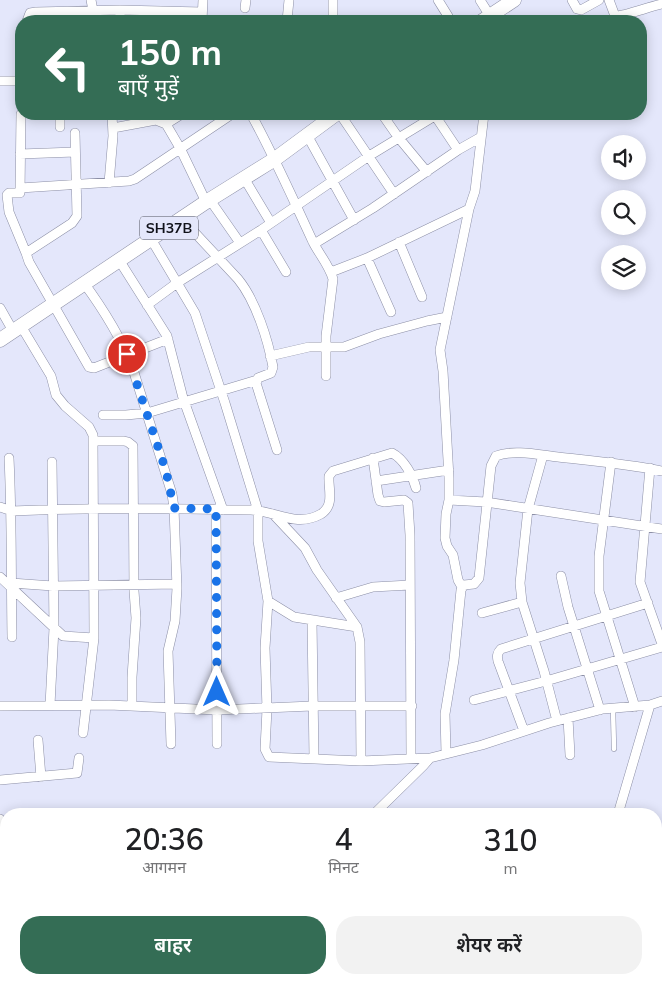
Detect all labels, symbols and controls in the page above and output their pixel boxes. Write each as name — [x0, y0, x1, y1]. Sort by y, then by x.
text: 150 m — [118, 30, 222, 74]
icon: left — [35, 35, 100, 100]
text: बाएँ मुड़ें — [118, 73, 179, 101]
map controls — [601, 135, 646, 290]
button: sound — [601, 135, 646, 180]
button: search — [601, 190, 646, 235]
road number: SH37B — [140, 217, 198, 240]
button: layers — [601, 245, 646, 290]
pin — [106, 333, 148, 375]
icon: arrive — [113, 340, 141, 368]
position arrow — [190, 665, 242, 717]
text: 20:36 — [125, 820, 204, 858]
text: 4 — [335, 820, 353, 858]
text: 310 — [483, 821, 537, 859]
text: आगमन — [142, 857, 186, 877]
text: मिनट — [328, 857, 359, 877]
text: m — [503, 858, 517, 878]
button: बाहर — [20, 916, 326, 974]
button: शेयर करें — [336, 916, 642, 974]

